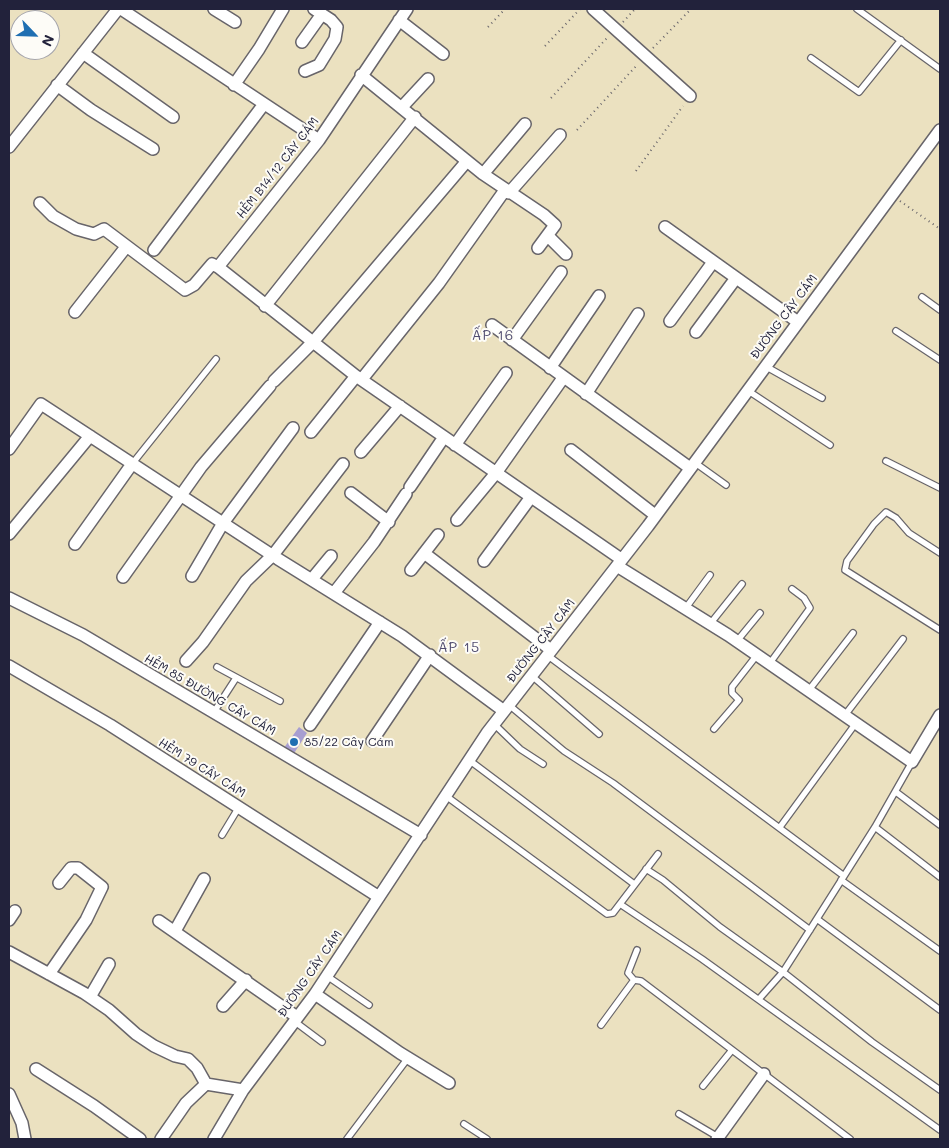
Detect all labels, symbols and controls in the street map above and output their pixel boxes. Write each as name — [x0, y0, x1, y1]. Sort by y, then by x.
north arrow — [10, 10, 60, 60]
text: N — [37, 32, 59, 50]
street label: HẺM B14/12 CÂY CÁM — [234, 115, 322, 221]
street label: ĐƯỜNG CÂY CÁM — [747, 272, 821, 362]
district label: ẤP 16 — [471, 328, 515, 344]
street label: ĐƯỜNG CÂY CÁM — [504, 596, 578, 686]
district label: ẤP 15 — [437, 640, 481, 656]
street label: HẺM 85 ĐƯỜNG CÂY CÁM — [142, 651, 278, 739]
street label: HẺM 79 CÂY CÁM — [156, 735, 248, 801]
place label: 85/22 Cây Cám — [304, 735, 394, 749]
marker: 85/22 Cây Cám — [288, 736, 300, 748]
street label: ĐƯỜNG CÂY CÁM — [275, 928, 345, 1020]

